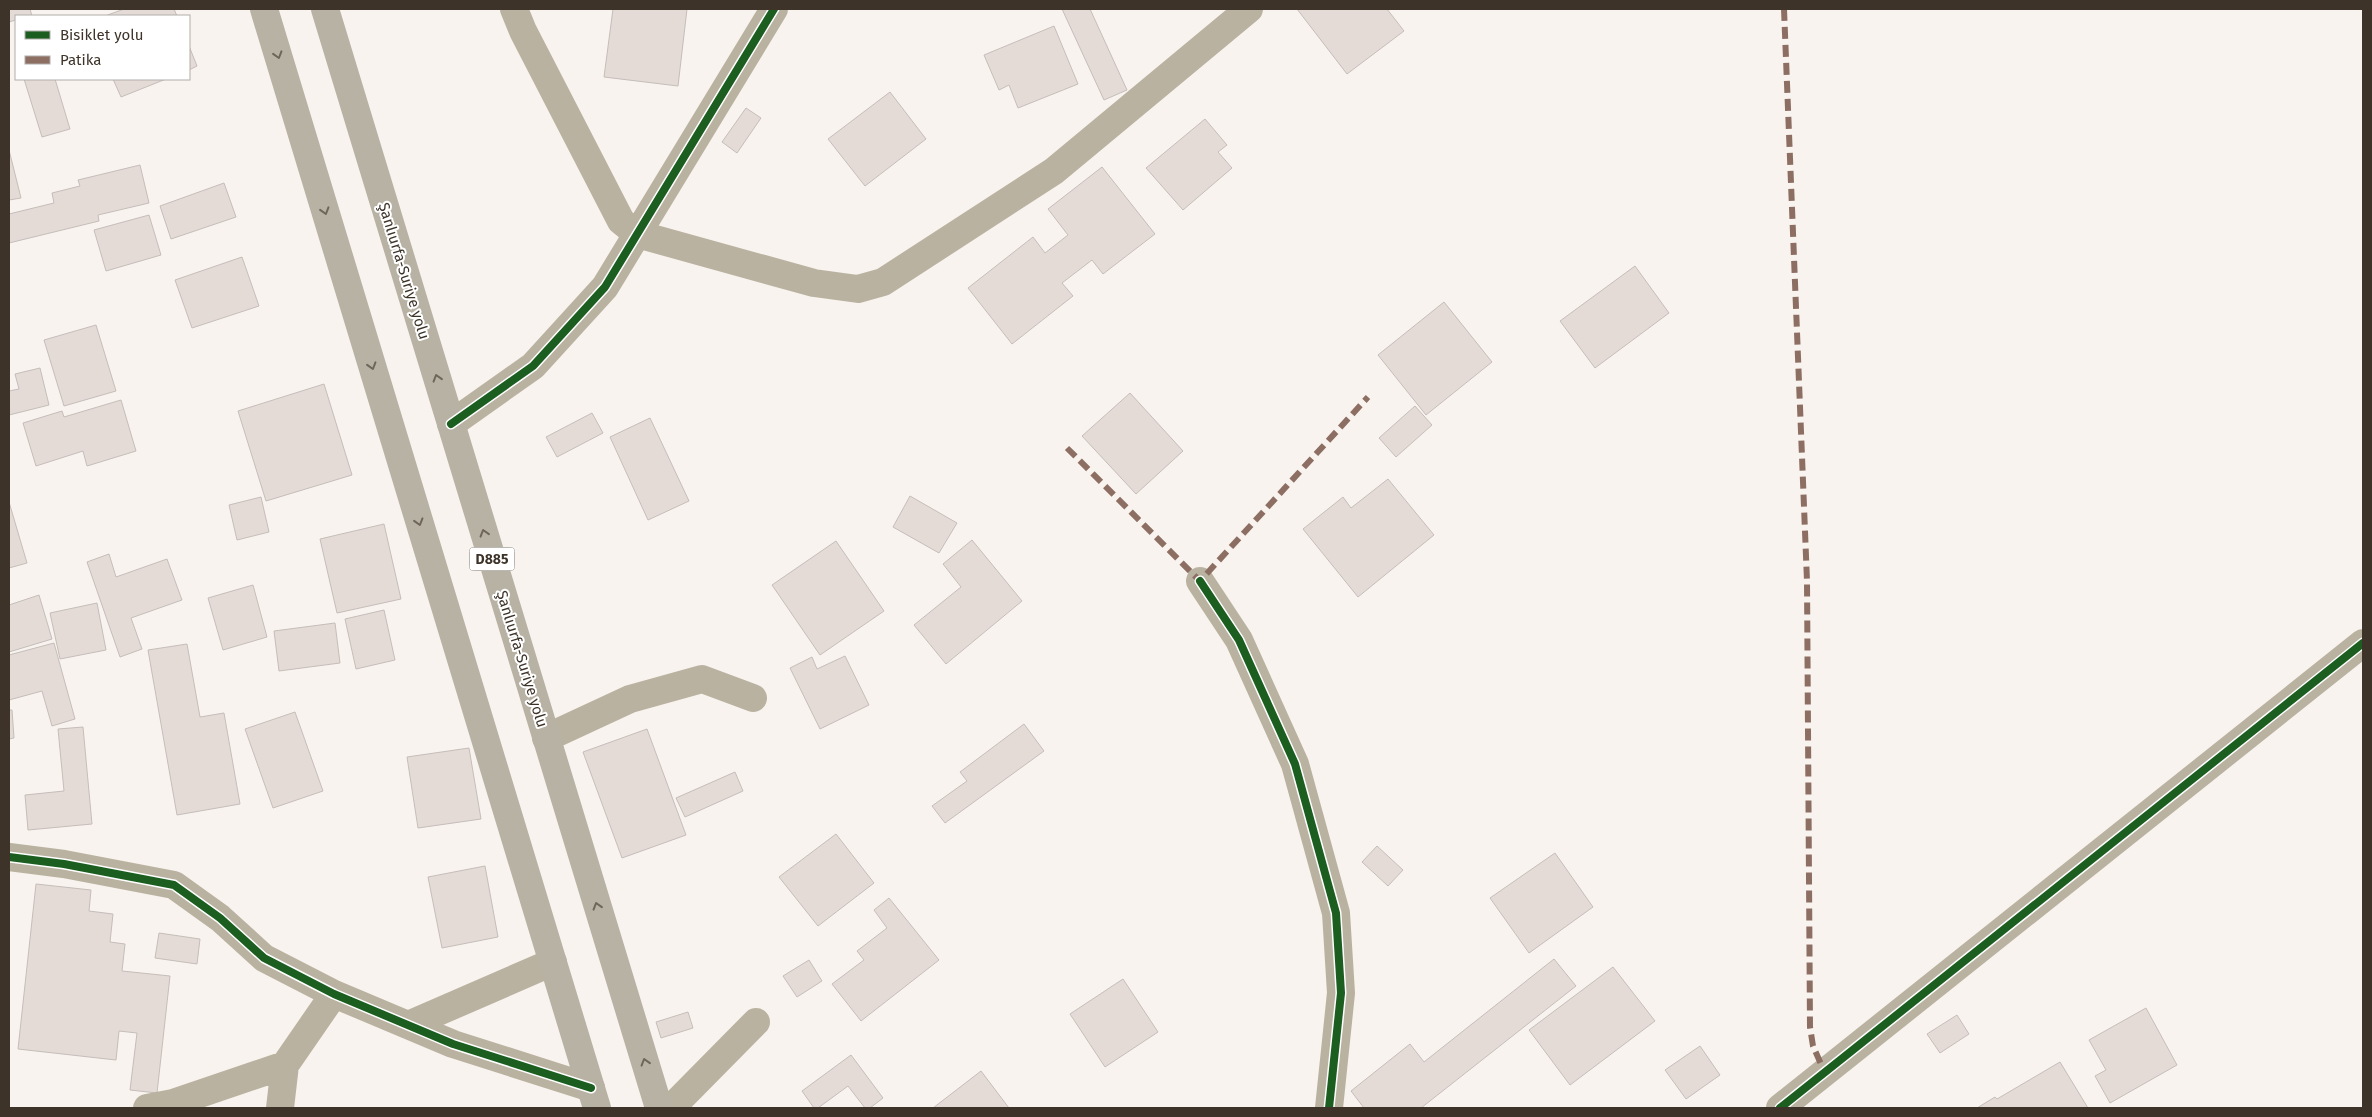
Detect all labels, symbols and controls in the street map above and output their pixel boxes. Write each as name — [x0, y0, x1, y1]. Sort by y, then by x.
legend — [15, 15, 190, 80]
text: Bisiklet yolu — [60, 26, 143, 44]
text: Patika — [60, 51, 101, 69]
one-way arrow — [272, 51, 282, 59]
street label: Şanlıurfa-Suriye yolu — [375, 200, 433, 342]
one-way arrow — [319, 206, 329, 215]
one-way arrow — [367, 362, 377, 370]
one-way arrow — [432, 374, 442, 382]
one-way arrow — [414, 517, 424, 525]
one-way arrow — [479, 529, 489, 538]
road number: D885 — [470, 548, 514, 570]
street label: Şanlıurfa-Suriye yolu — [493, 588, 551, 730]
one-way arrow — [593, 903, 603, 911]
one-way arrow — [640, 1058, 650, 1066]

